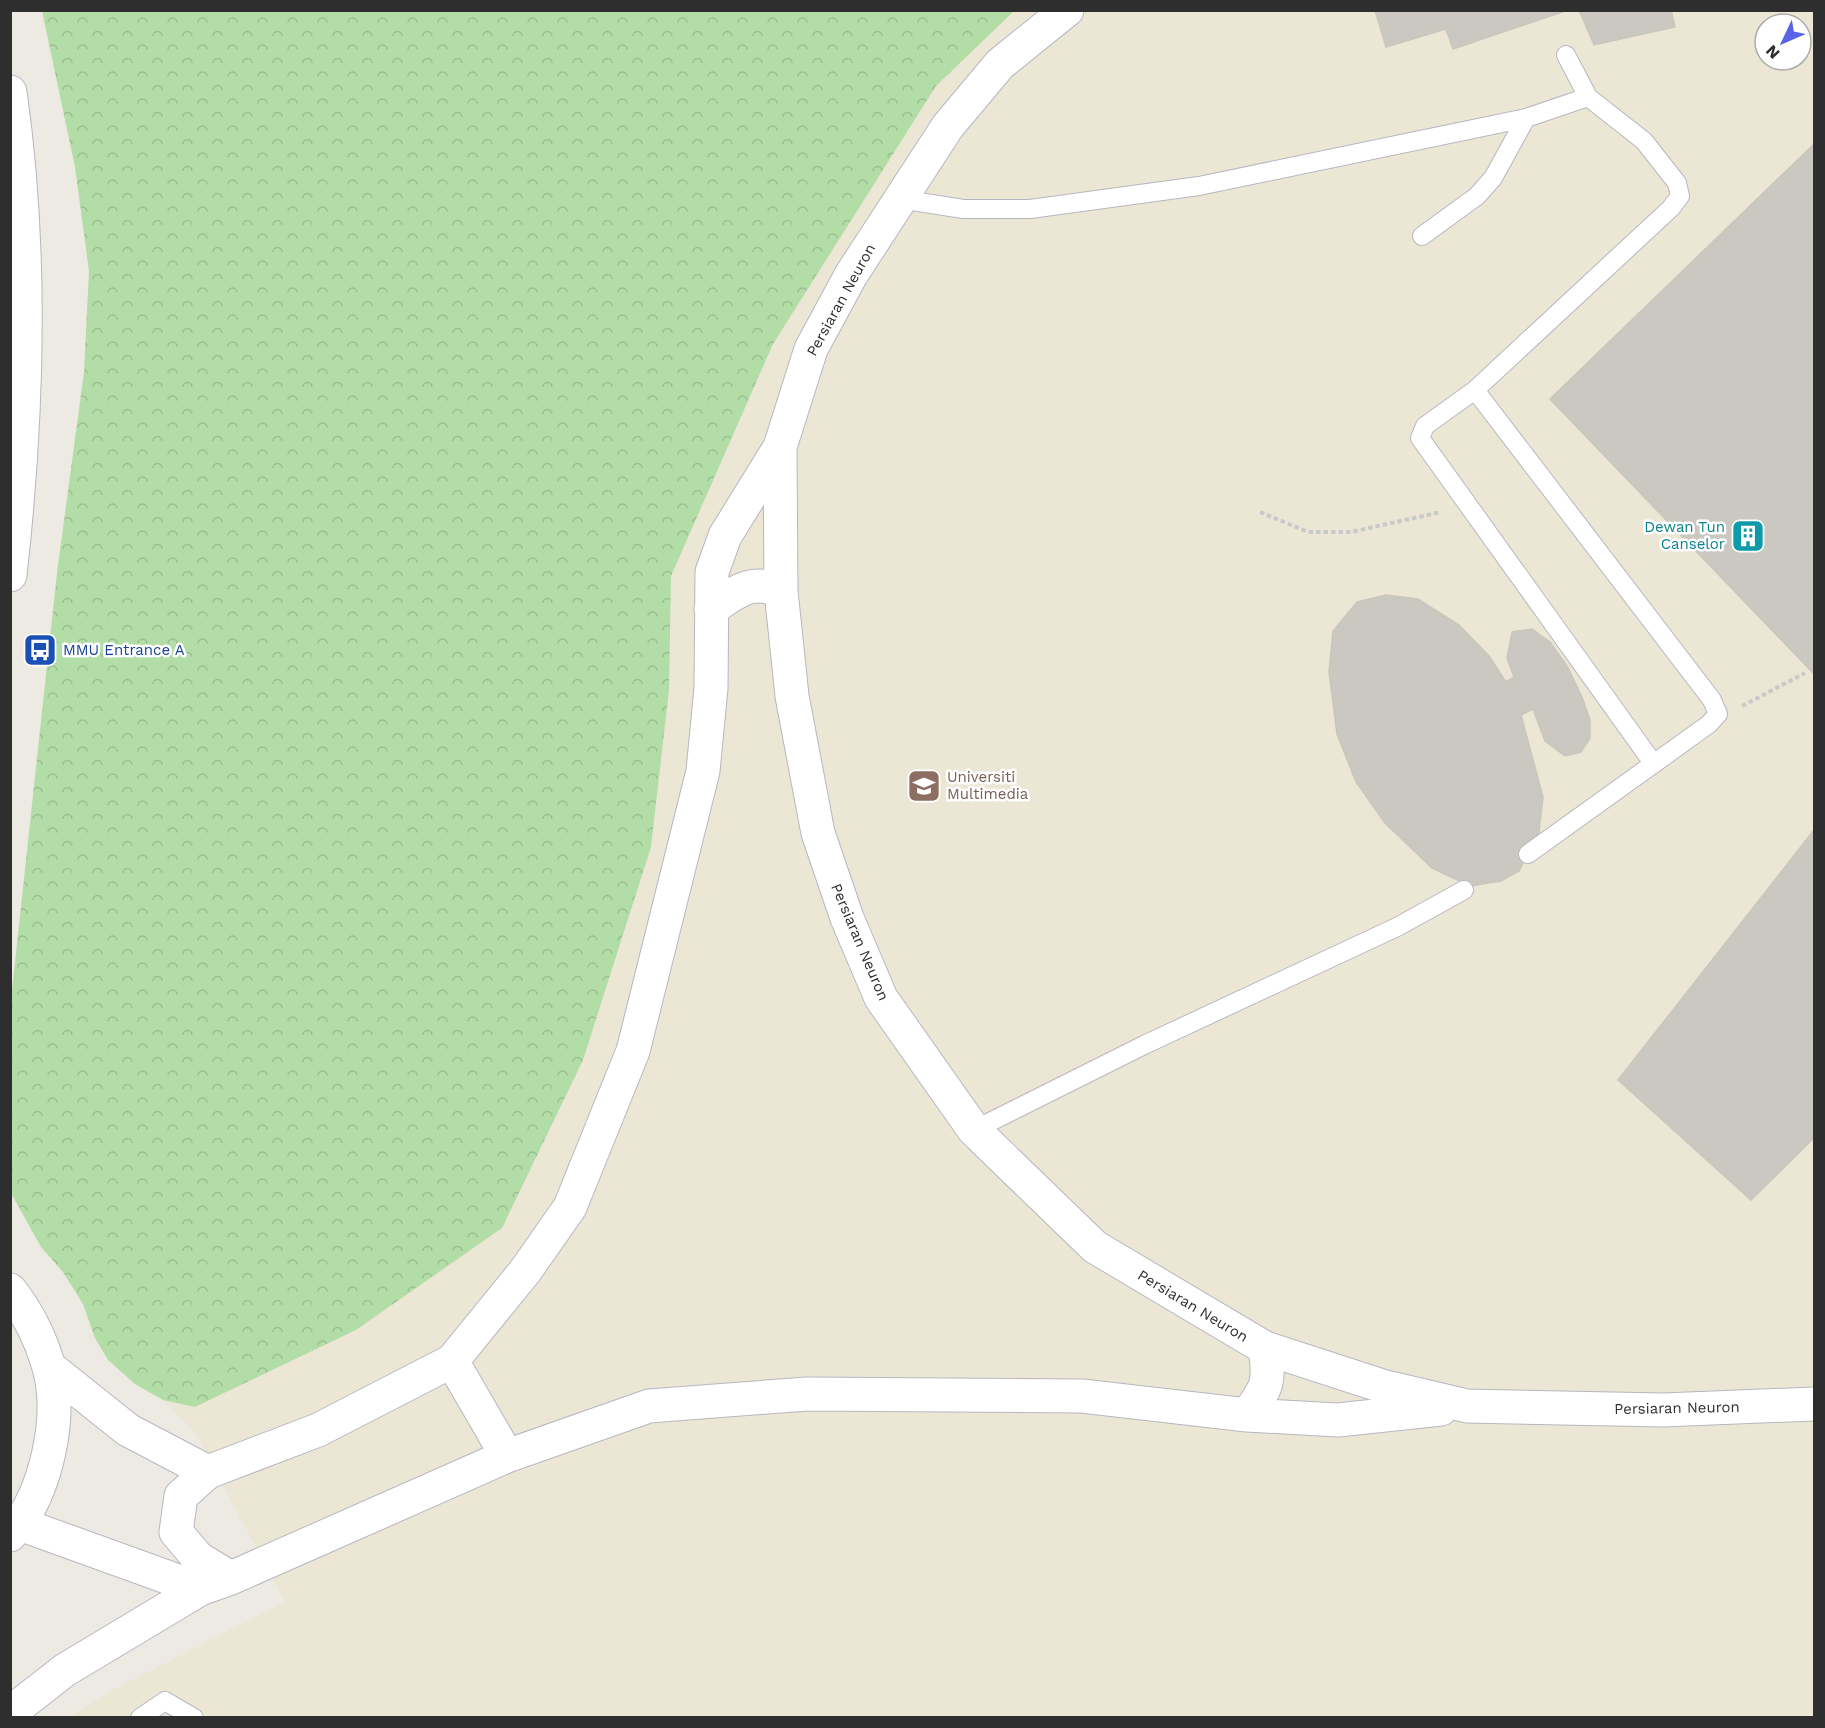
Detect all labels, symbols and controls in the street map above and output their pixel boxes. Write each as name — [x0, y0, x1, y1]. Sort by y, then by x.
north arrow — [1753, 12, 1813, 72]
text: N — [1762, 41, 1784, 63]
street label: Persiaran Neuron — [803, 241, 879, 359]
place label: Dewan Tun Canselor — [1644, 518, 1725, 553]
building icon: Dewan Tun Canselor — [1730, 518, 1766, 554]
bus stop icon: MMU Entrance A — [22, 632, 58, 668]
place label: MMU Entrance A — [63, 641, 185, 659]
school or university icon: Universiti Multimedia — [906, 768, 942, 804]
place label: Universiti Multimedia — [947, 768, 1029, 803]
street label: Persiaran Neuron — [827, 881, 893, 1003]
street label: Persiaran Neuron — [1135, 1266, 1251, 1346]
street label: Persiaran Neuron — [1614, 1398, 1740, 1418]

